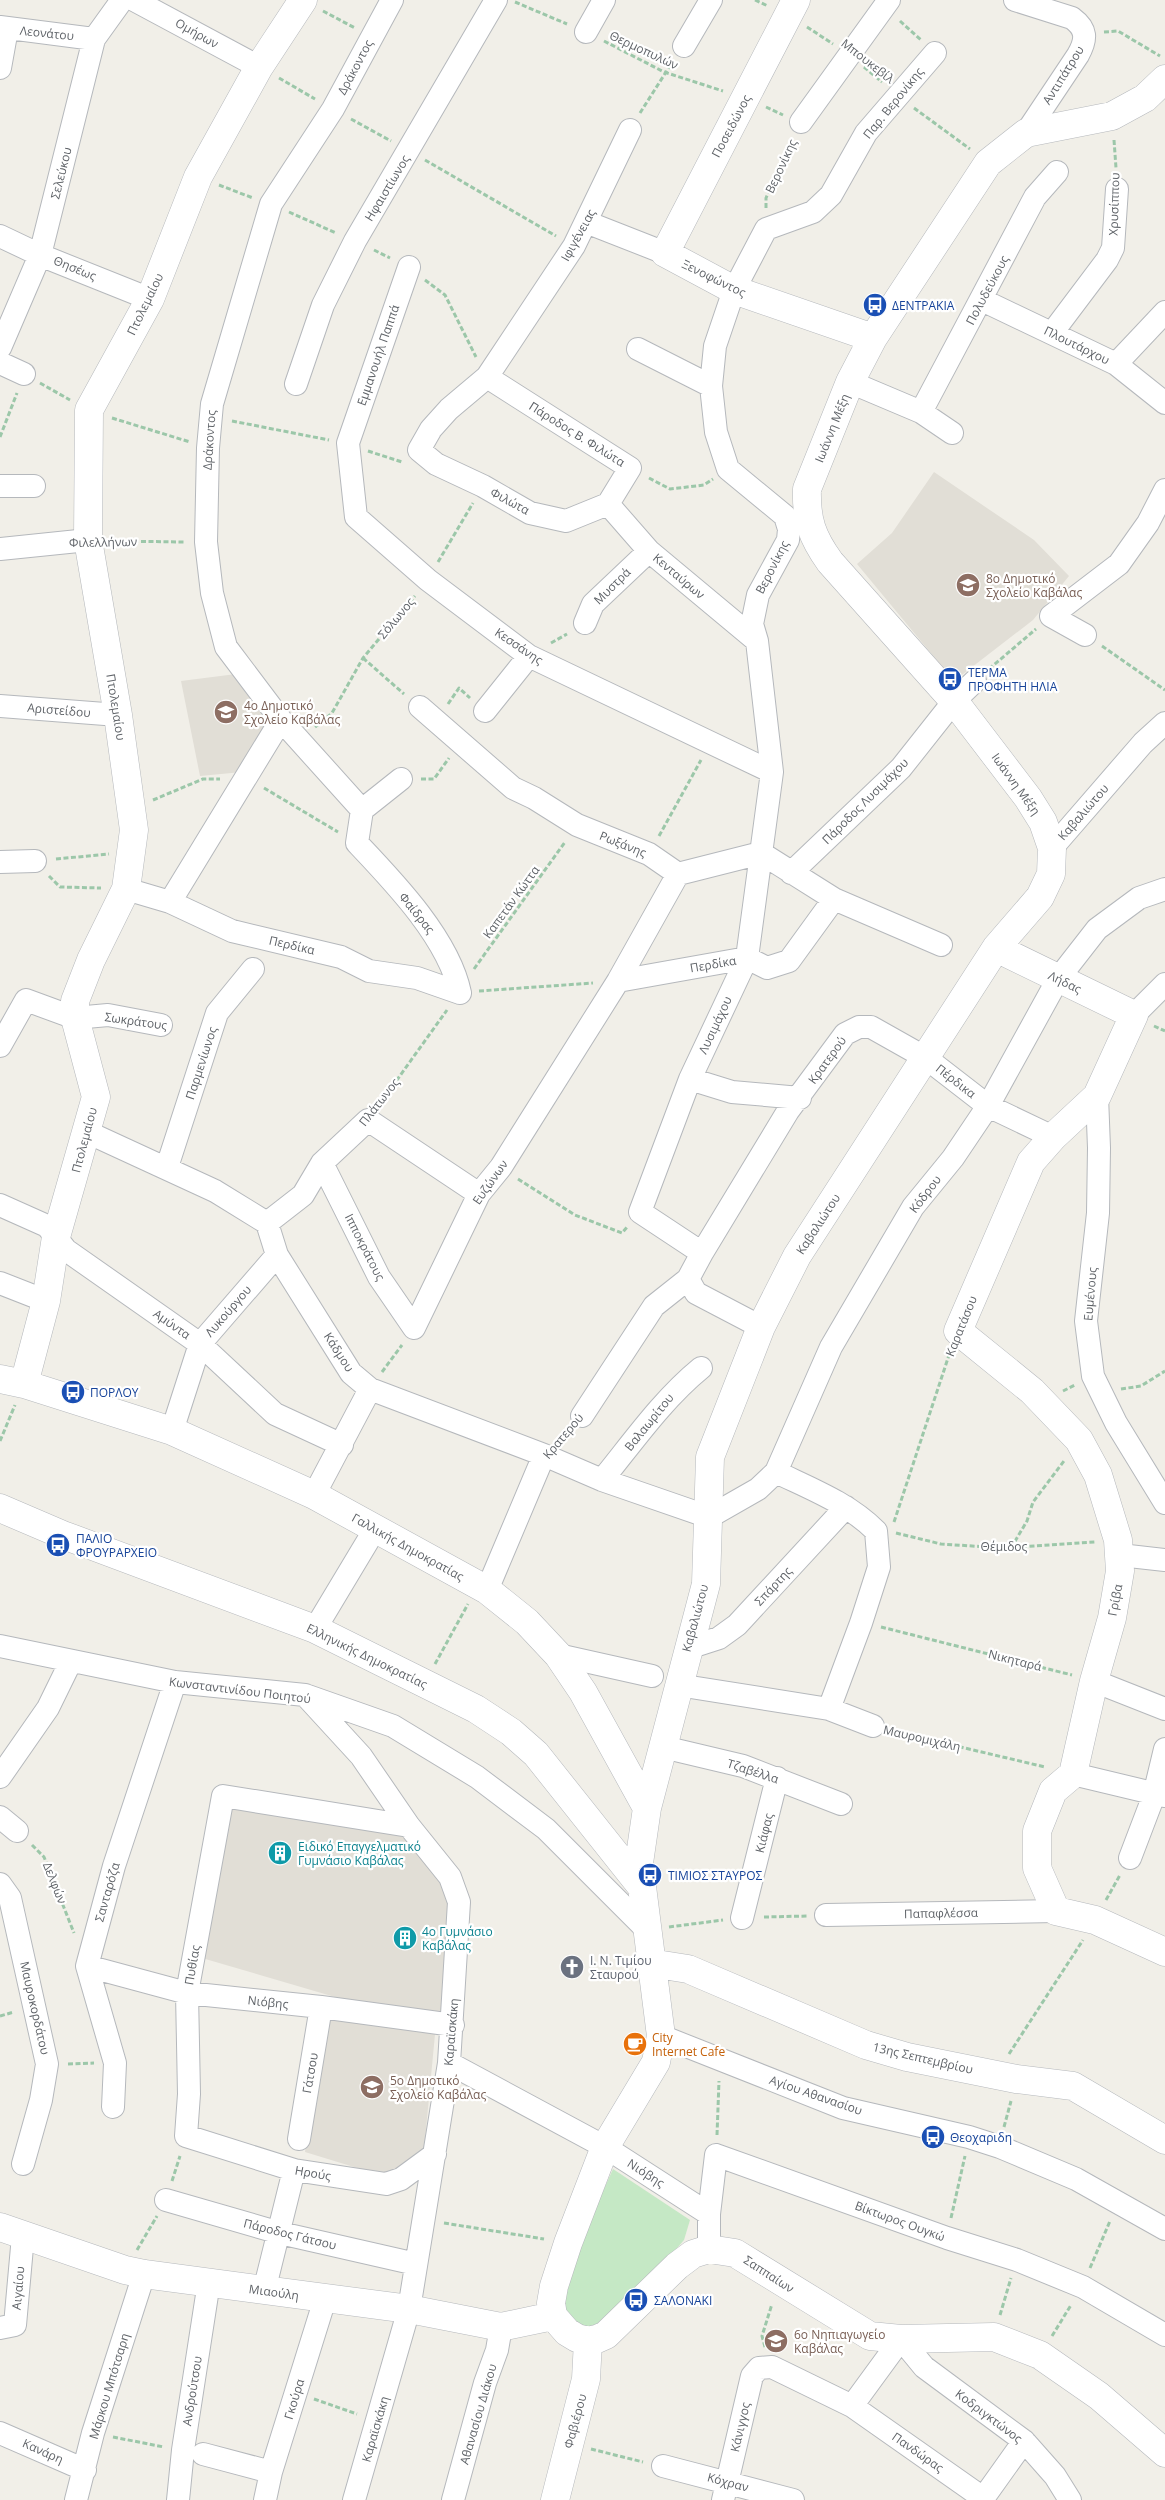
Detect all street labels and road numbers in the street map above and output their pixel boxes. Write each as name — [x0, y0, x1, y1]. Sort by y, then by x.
street label: Ομήρων — [172, 14, 222, 52]
street label: Λεονάτου — [19, 22, 75, 44]
street label: Θερμοπυλών — [607, 27, 681, 73]
street label: Μπουκεβίλ — [838, 35, 899, 88]
street label: Δράκοντος — [333, 36, 377, 98]
street label: Αντιπάτρου — [1038, 42, 1088, 108]
street label: Παρ. Βερονίκης — [859, 63, 927, 142]
street label: Ποσειδώνος — [707, 91, 755, 160]
street label: Βερονίκης — [761, 136, 801, 196]
street label: Σελεύκου — [46, 145, 76, 201]
street label: Ηφαιστίωνος — [360, 151, 414, 224]
street label: Χρυσίππου — [1104, 172, 1124, 236]
street label: Ιφιγένειας — [557, 206, 599, 264]
street label: Θησέως — [51, 252, 99, 284]
street label: Πολυδεύκους — [962, 252, 1013, 328]
street label: Ξενοφώντος — [679, 255, 749, 301]
street label: Πτολεμαίου — [123, 270, 167, 338]
street label: Εμμανουήλ Παππά — [353, 302, 403, 408]
street label: Πλουτάρχου — [1041, 322, 1113, 368]
street label: Ιωάννη Μέξη — [810, 391, 854, 465]
street label: Πάροδος Β. Φιλώτα — [526, 398, 629, 471]
street label: Δράκοντος — [198, 409, 220, 471]
street label: Φιλώτα — [487, 484, 533, 519]
street label: Φιλελλήνων — [69, 533, 137, 551]
street label: Βερονίκης — [751, 537, 793, 597]
street label: Κενταύρων — [649, 549, 709, 603]
street label: Μυστρά — [590, 563, 635, 608]
street label: Σόλωνος — [374, 594, 418, 642]
street label: Κεσσάνης — [492, 624, 547, 668]
street label: Πτολεμαίου — [102, 673, 130, 741]
street label: Αριστείδου — [27, 699, 91, 721]
street label: Ιωάννη Μέξη — [988, 749, 1044, 819]
street label: Πάροδος Λυσιμάχου — [818, 754, 912, 848]
street label: Καβαλιώτου — [1054, 780, 1112, 844]
street label: Ρωξάνης — [597, 827, 649, 861]
street label: Καπετάν Κώττα — [479, 862, 544, 942]
street label: Φαίδρας — [395, 889, 439, 937]
street label: Περδίκα — [267, 931, 317, 959]
street label: Περδίκα — [689, 951, 738, 976]
street label: Λήδας — [1046, 967, 1085, 997]
street label: Λυσιμάχου — [694, 993, 736, 1057]
street label: Σωκράτους — [104, 1008, 169, 1034]
street label: Παρμενίωνος — [181, 1024, 221, 1102]
street label: Κρατερού — [804, 1033, 850, 1087]
street label: Πέρδικα — [932, 1060, 980, 1102]
street label: Πλάτωνος — [355, 1074, 403, 1130]
street label: Πτολεμαίου — [67, 1105, 101, 1175]
street label: Ευζώνων — [468, 1156, 512, 1208]
street label: Κόδρου — [905, 1172, 945, 1216]
street label: Καβαλιώτου — [792, 1190, 844, 1258]
street label: Ιπποκράτους — [341, 1211, 389, 1284]
street label: Ευμένους — [1079, 1266, 1101, 1322]
street label: Λυκούργου — [201, 1282, 255, 1340]
street label: Καρατάσου — [941, 1293, 981, 1359]
street label: Αμύντα — [150, 1305, 195, 1343]
street label: Κάδμου — [320, 1329, 358, 1375]
street label: Βαλαωρίτου — [620, 1390, 678, 1454]
street label: Κρατερού — [539, 1409, 587, 1463]
street label: Γαλλικής Δημοκρατίας — [349, 1509, 467, 1585]
street label: Θέμιδος — [981, 1538, 1028, 1555]
street label: Σπάρτης — [750, 1563, 796, 1609]
street label: Καβαλιώτου — [678, 1582, 712, 1654]
street label: Γρίβα — [1104, 1582, 1127, 1618]
street label: Ελληνικής Δημοκρατίας — [304, 1619, 431, 1693]
street label: Νικηταρά — [987, 1645, 1044, 1675]
street label: Κωνσταντινίδου Ποιητού — [168, 1673, 312, 1707]
street label: Μαυρομιχάλη — [882, 1721, 962, 1755]
street label: Τζαβέλλα — [725, 1755, 782, 1788]
street label: Κιάφας — [751, 1811, 777, 1855]
street label: Δελφών — [39, 1860, 71, 1906]
street label: Σανταρόζα — [90, 1860, 124, 1924]
street label: Παπαφλέσσα — [904, 1904, 979, 1922]
street label: Πυθίας — [180, 1943, 204, 1986]
street label: Μαυροκορδάτου — [16, 1960, 54, 2056]
street label: Νιόβης — [247, 1991, 289, 2013]
street label: Καραϊσκάκη — [440, 1997, 462, 2067]
street label: 13ης Σεπτεμβρίου — [871, 2038, 975, 2078]
street label: Γάτσου — [298, 2051, 322, 2095]
street label: Αγίου Αθανασίου — [767, 2071, 865, 2119]
street label: Νιόβης — [624, 2155, 668, 2191]
street label: Ηρούς — [294, 2161, 333, 2185]
street label: Βίκτωρος Ουγκώ — [853, 2197, 947, 2245]
street label: Πάροδος Γάτσου — [242, 2214, 338, 2254]
street label: Σαππαίων — [740, 2251, 798, 2297]
street label: Αιγαίου — [8, 2265, 28, 2311]
street label: Μιαούλη — [248, 2280, 300, 2304]
street label: Μάρκου Μπότσαρη — [85, 2331, 133, 2441]
street label: Ανδρούτσου — [178, 2355, 206, 2427]
street label: Αθανασίου Διάκου — [455, 2362, 501, 2466]
street label: Γκούρα — [280, 2376, 308, 2421]
street label: Κοδριγκτώνος — [952, 2385, 1026, 2447]
street label: Φαβιέρου — [560, 2392, 590, 2450]
street label: Καραϊσκάκη — [357, 2394, 393, 2464]
street label: Κάνιγγος — [726, 2400, 754, 2454]
street label: Πανδώρας — [889, 2428, 947, 2476]
street label: Κανάρη — [20, 2434, 66, 2468]
street label: Κόχραν — [705, 2468, 751, 2496]

